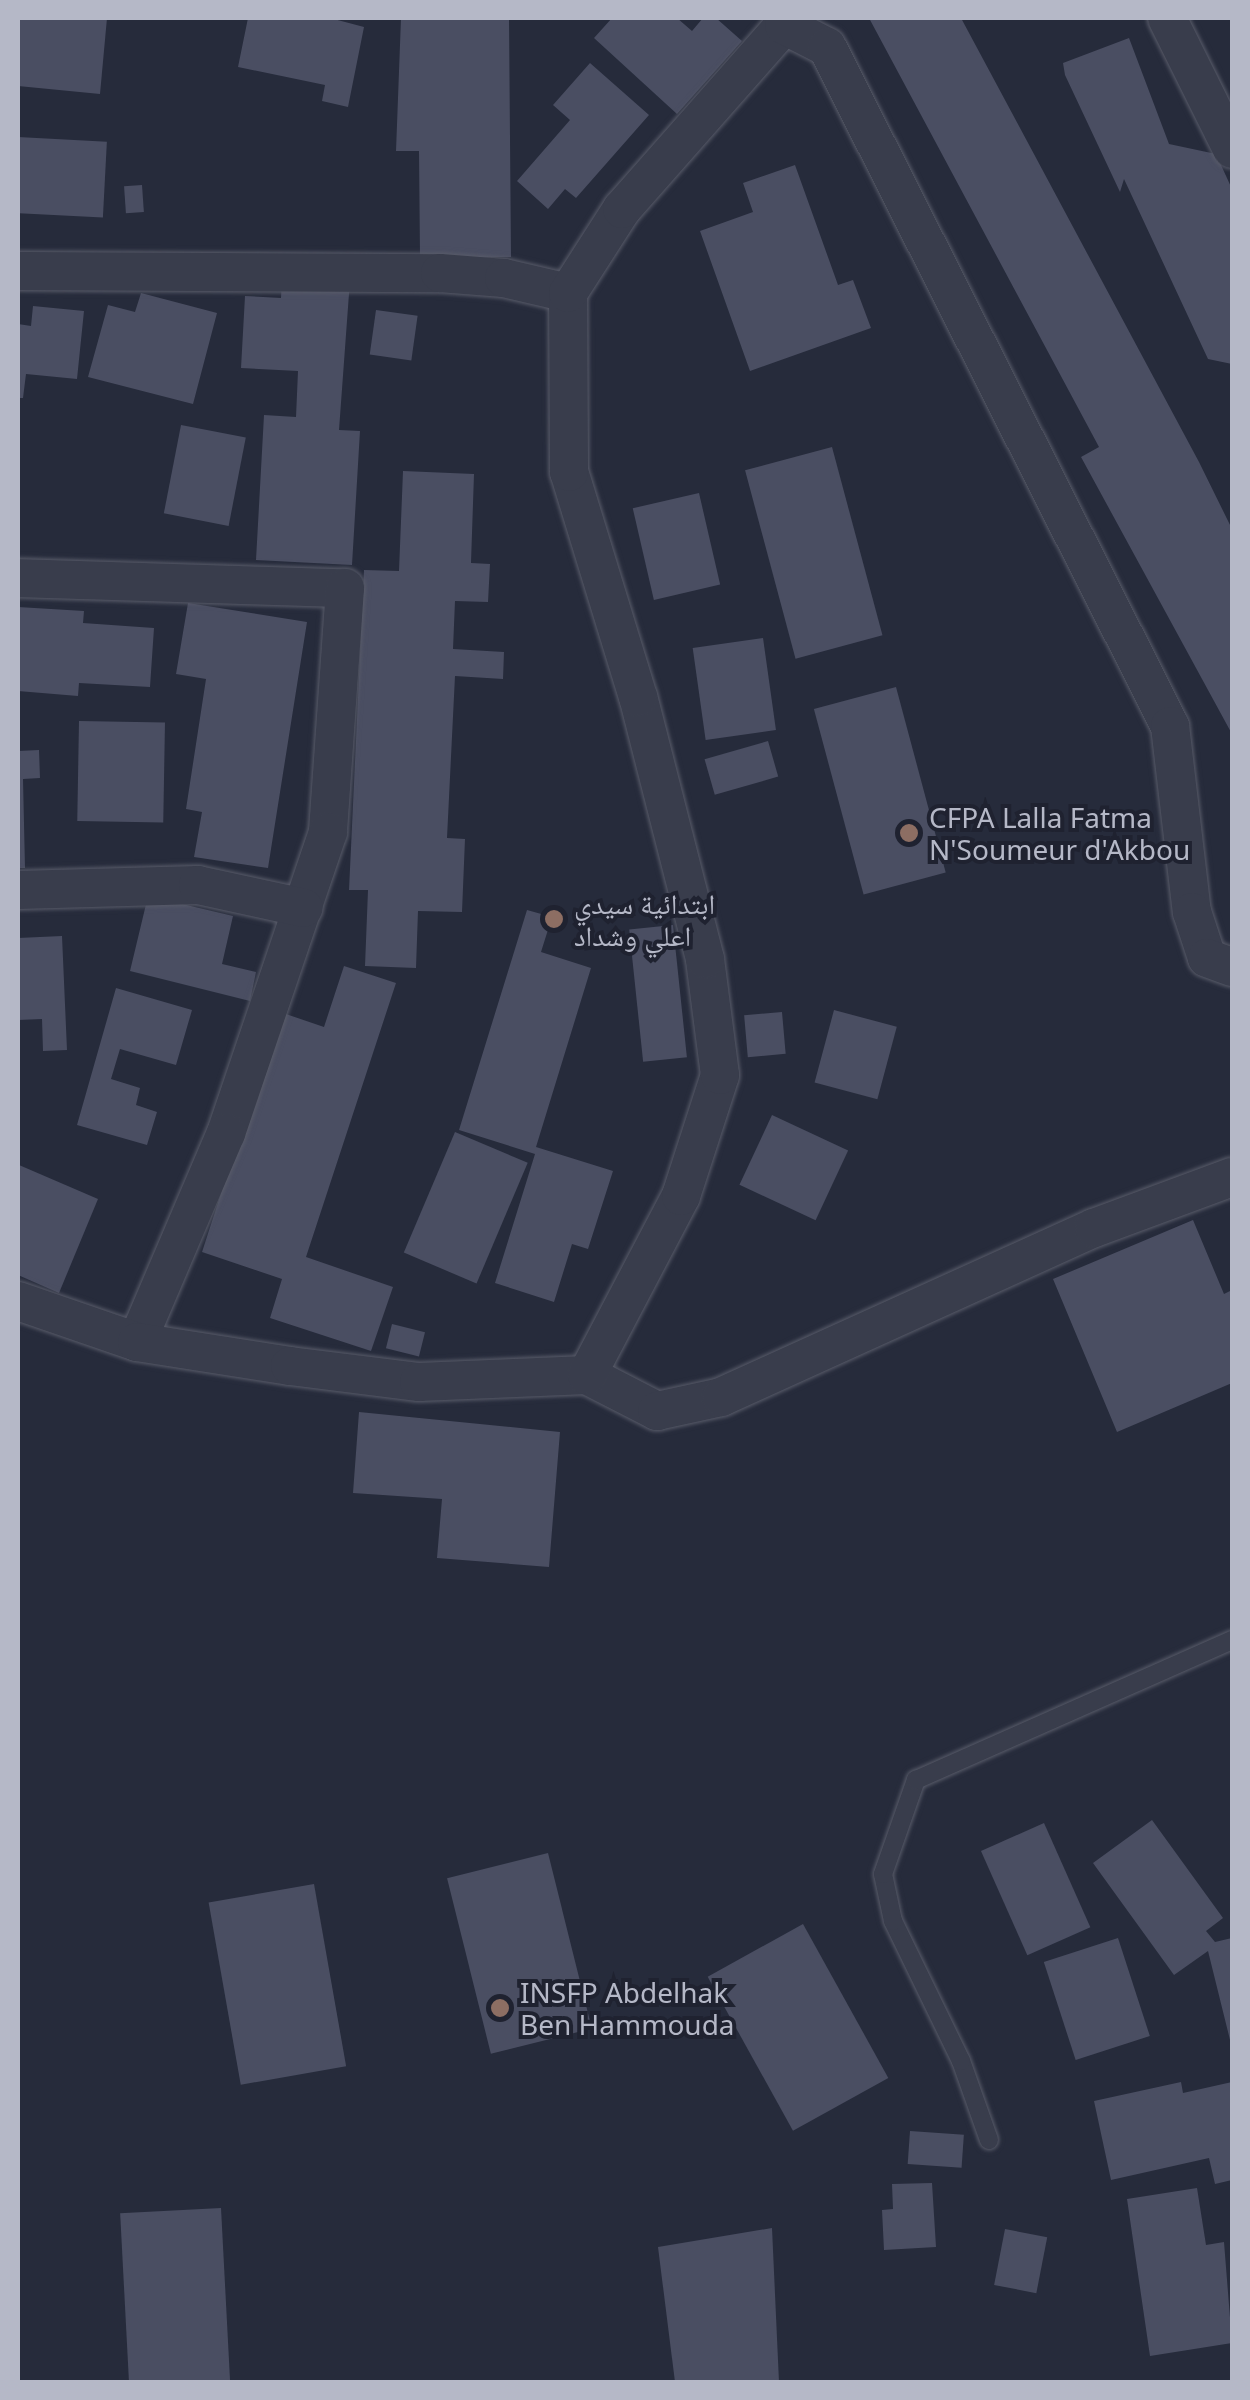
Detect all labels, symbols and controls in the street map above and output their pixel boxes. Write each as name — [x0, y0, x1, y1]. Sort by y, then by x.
place label: CFPA Lalla Fatma N'Soumeur d'Akbou — [929, 800, 1190, 866]
marker: CFPA Lalla Fatma N'Soumeur d'Akbou — [898, 822, 920, 844]
place label: ابتدائية سيدي اعلي وشداد — [574, 886, 715, 952]
marker: ابتدائية سيدي اعلي وشداد — [543, 908, 565, 930]
place label: INSFP Abdelhak Ben Hammouda — [520, 1975, 735, 2041]
marker: INSFP Abdelhak Ben Hammouda — [489, 1997, 511, 2019]

